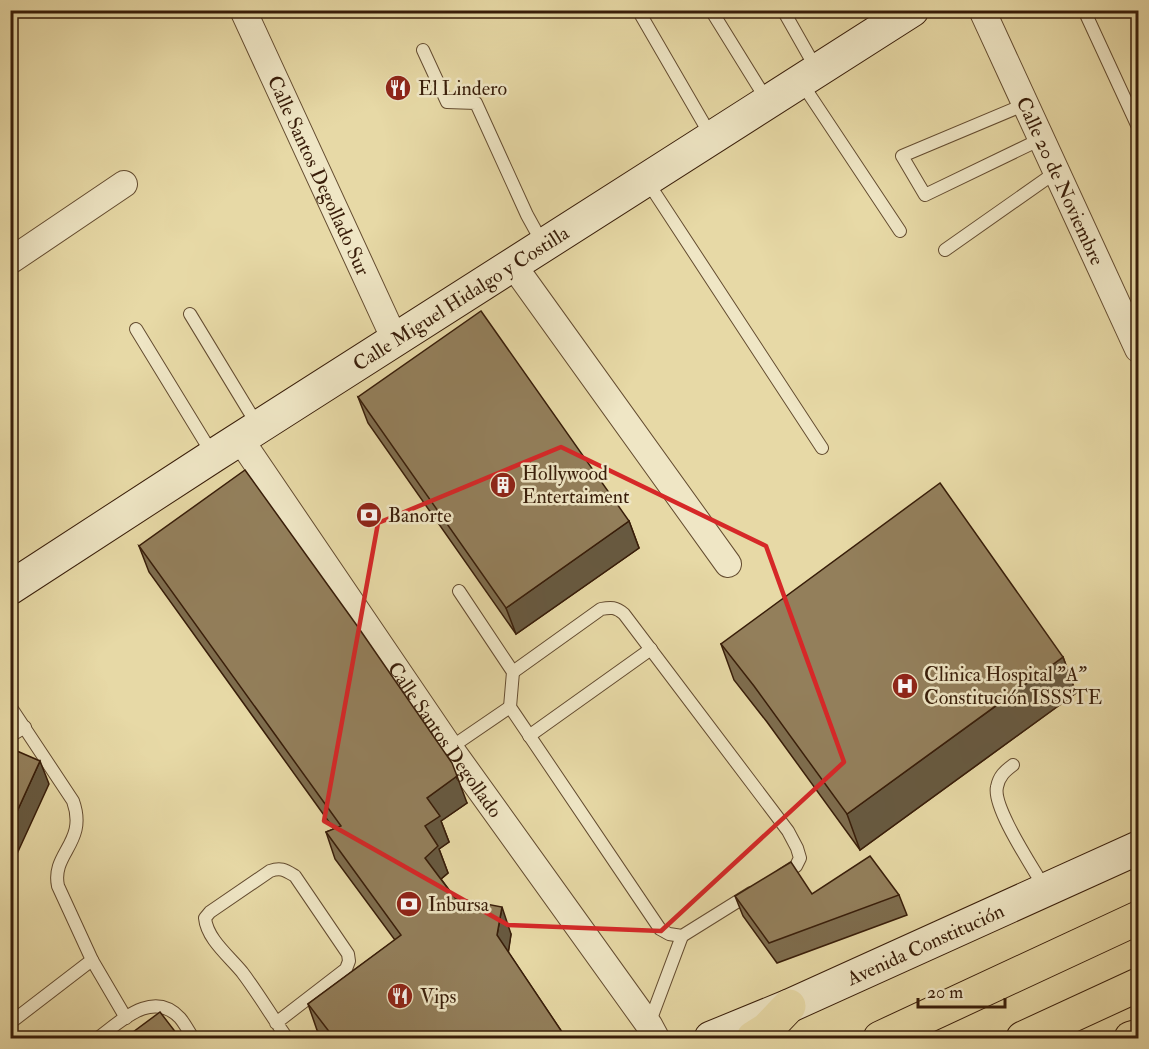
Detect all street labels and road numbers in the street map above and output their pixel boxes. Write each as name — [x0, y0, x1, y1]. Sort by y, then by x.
street label: Calle Santos Degollado Sur — [262, 71, 376, 280]
street label: Calle 20 de Noviembre — [1011, 93, 1110, 269]
street label: Calle Miguel Hidalgo y Costilla — [348, 219, 574, 376]
street label: Calle Santos Degollado — [382, 657, 508, 822]
street label: Avenida Constitución — [842, 898, 1008, 991]

